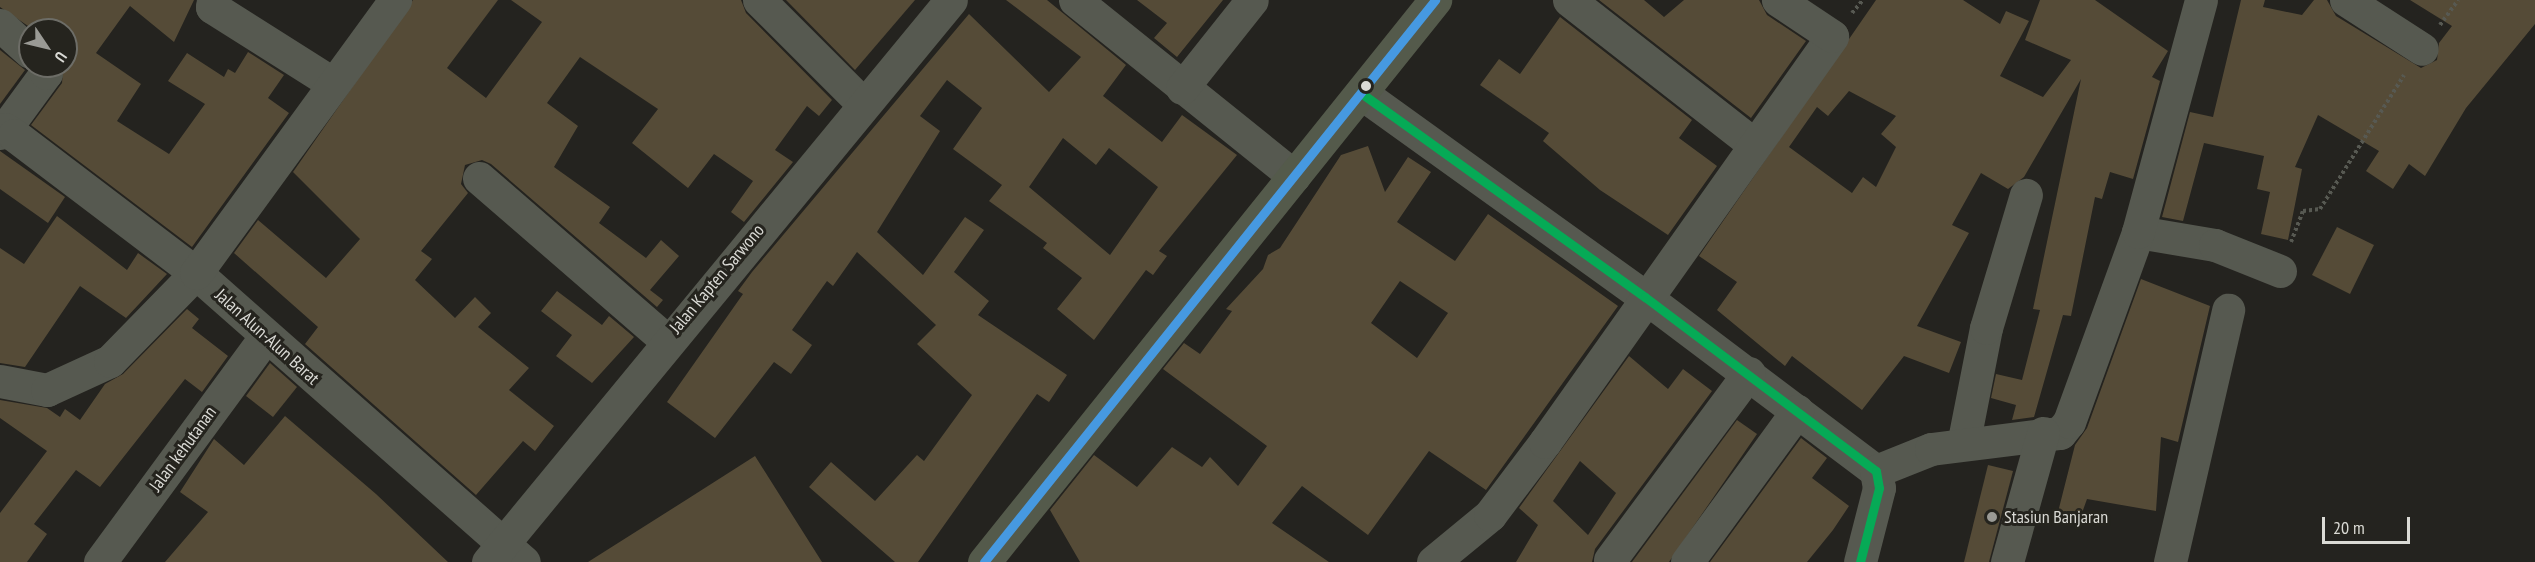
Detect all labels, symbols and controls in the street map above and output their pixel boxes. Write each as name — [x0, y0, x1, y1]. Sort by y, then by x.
north arrow — [18, 18, 78, 78]
text: U — [51, 48, 72, 66]
unlabelled marker — [1360, 80, 1372, 92]
street label: Jalan Kapten Sarwono — [665, 220, 769, 338]
street label: Jalan Alun-Alun Barat — [210, 284, 324, 390]
street label: Jalan kehutanan — [145, 402, 221, 496]
scale bar — [2325, 505, 2414, 543]
place label: Stasiun Banjaran — [2004, 506, 2108, 528]
marker: Stasiun Banjaran — [1985, 510, 1999, 524]
text: 20 m — [2333, 516, 2365, 539]

